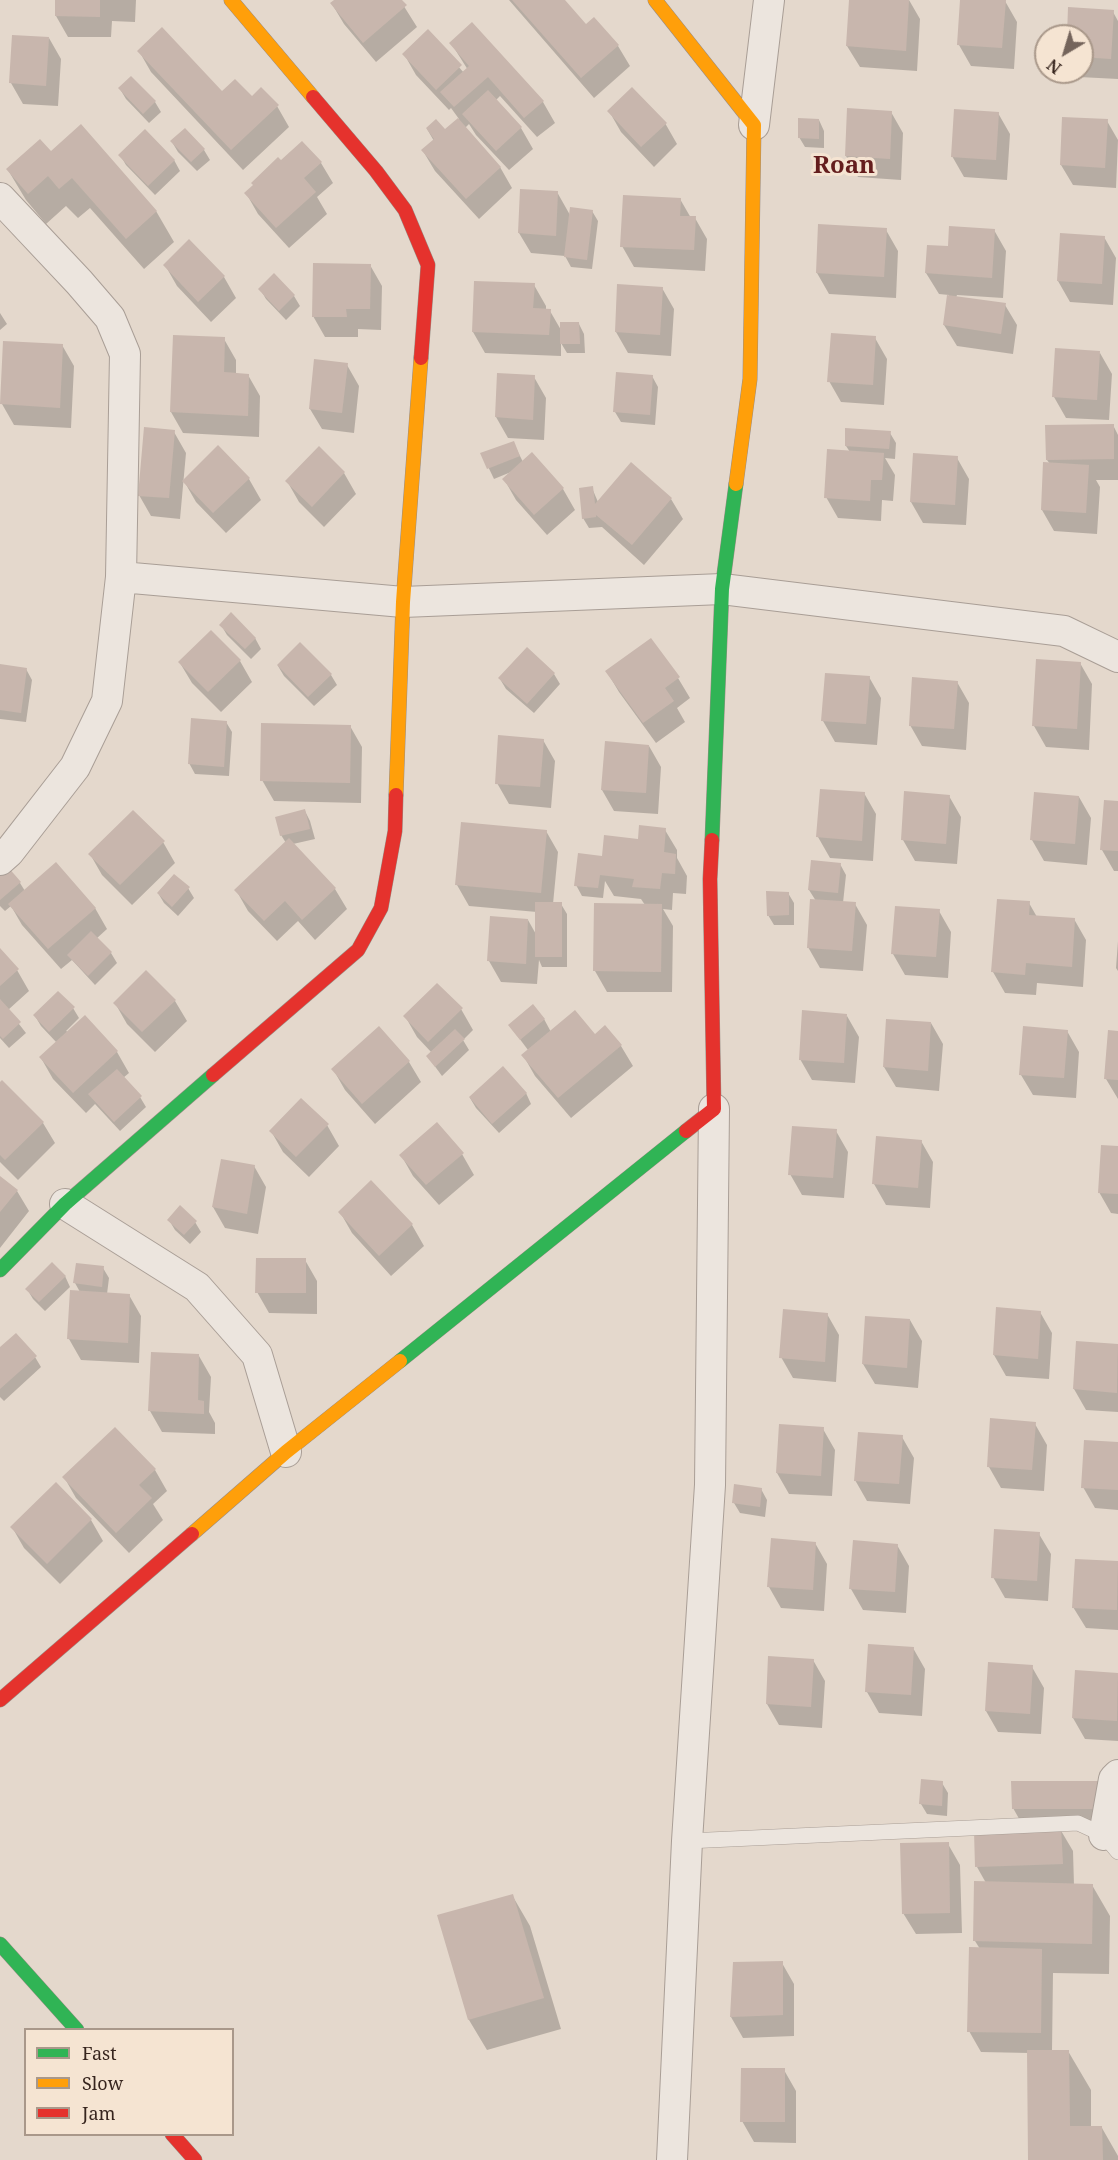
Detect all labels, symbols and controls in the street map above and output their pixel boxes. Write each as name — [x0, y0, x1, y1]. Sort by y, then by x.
north arrow — [1034, 24, 1094, 84]
text: N — [1042, 54, 1066, 79]
district label: Roan — [813, 152, 875, 180]
legend — [24, 2028, 234, 2136]
text: Fast — [82, 2041, 117, 2065]
text: Slow — [82, 2071, 123, 2095]
text: Jam — [82, 2101, 116, 2125]

